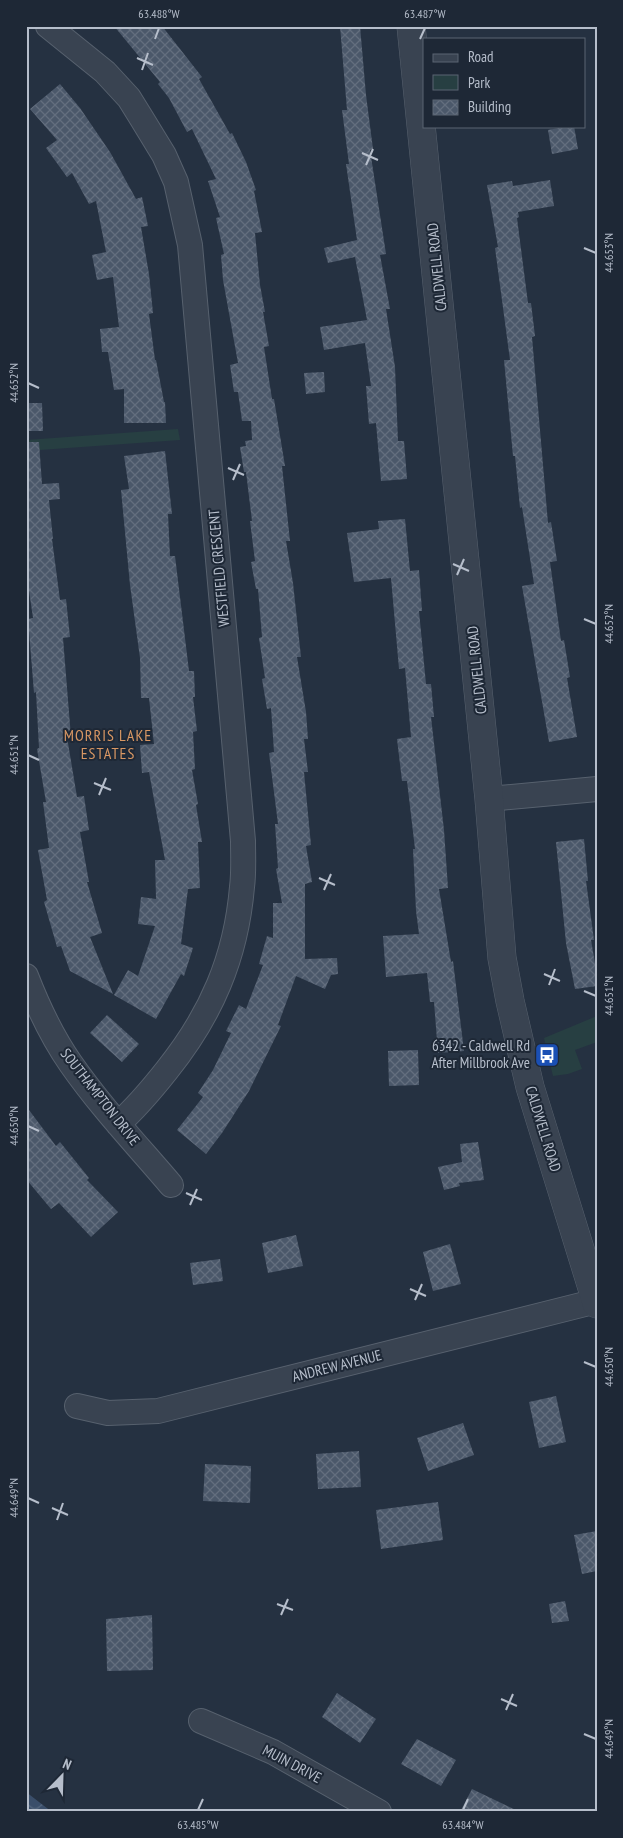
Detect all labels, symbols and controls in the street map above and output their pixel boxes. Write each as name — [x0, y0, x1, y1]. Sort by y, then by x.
text: 63.488°W — [138, 6, 180, 21]
text: 63.487°W — [404, 6, 446, 21]
legend — [423, 38, 586, 128]
text: Road — [468, 47, 494, 66]
text: Park — [468, 73, 490, 92]
text: Building — [468, 97, 511, 116]
street label: CALDWELL ROAD — [422, 222, 451, 312]
text: 44.653°N — [601, 233, 616, 273]
text: 44.652°N — [6, 363, 21, 403]
street label: WESTFIELD CRESCENT — [204, 508, 233, 628]
text: 44.652°N — [601, 604, 616, 644]
street label: CALDWELL ROAD — [462, 625, 491, 715]
district label: MORRIS LAKE ESTATES — [64, 725, 152, 763]
text: 44.651°N — [6, 735, 21, 775]
text: 44.651°N — [601, 976, 616, 1016]
place label: 6342 - Caldwell Rd After Millbrook Ave — [431, 1036, 530, 1072]
bus stop icon: 6342 - Caldwell Rd After Millbrook Ave — [534, 1042, 560, 1068]
street label: SOUTHAMPTON DRIVE — [57, 1044, 144, 1149]
street label: CALDWELL ROAD — [521, 1084, 566, 1174]
text: 44.650°N — [6, 1106, 21, 1146]
street label: ANDREW AVENUE — [290, 1345, 384, 1386]
text: 44.650°N — [601, 1347, 616, 1387]
text: 44.649°N — [6, 1478, 21, 1518]
text: 44.649°N — [601, 1719, 616, 1759]
street label: MUIN DRIVE — [259, 1740, 325, 1787]
north arrow — [38, 1750, 88, 1800]
text: N — [60, 1754, 74, 1774]
text: 63.485°W — [177, 1817, 219, 1832]
text: 63.484°W — [442, 1817, 484, 1832]

